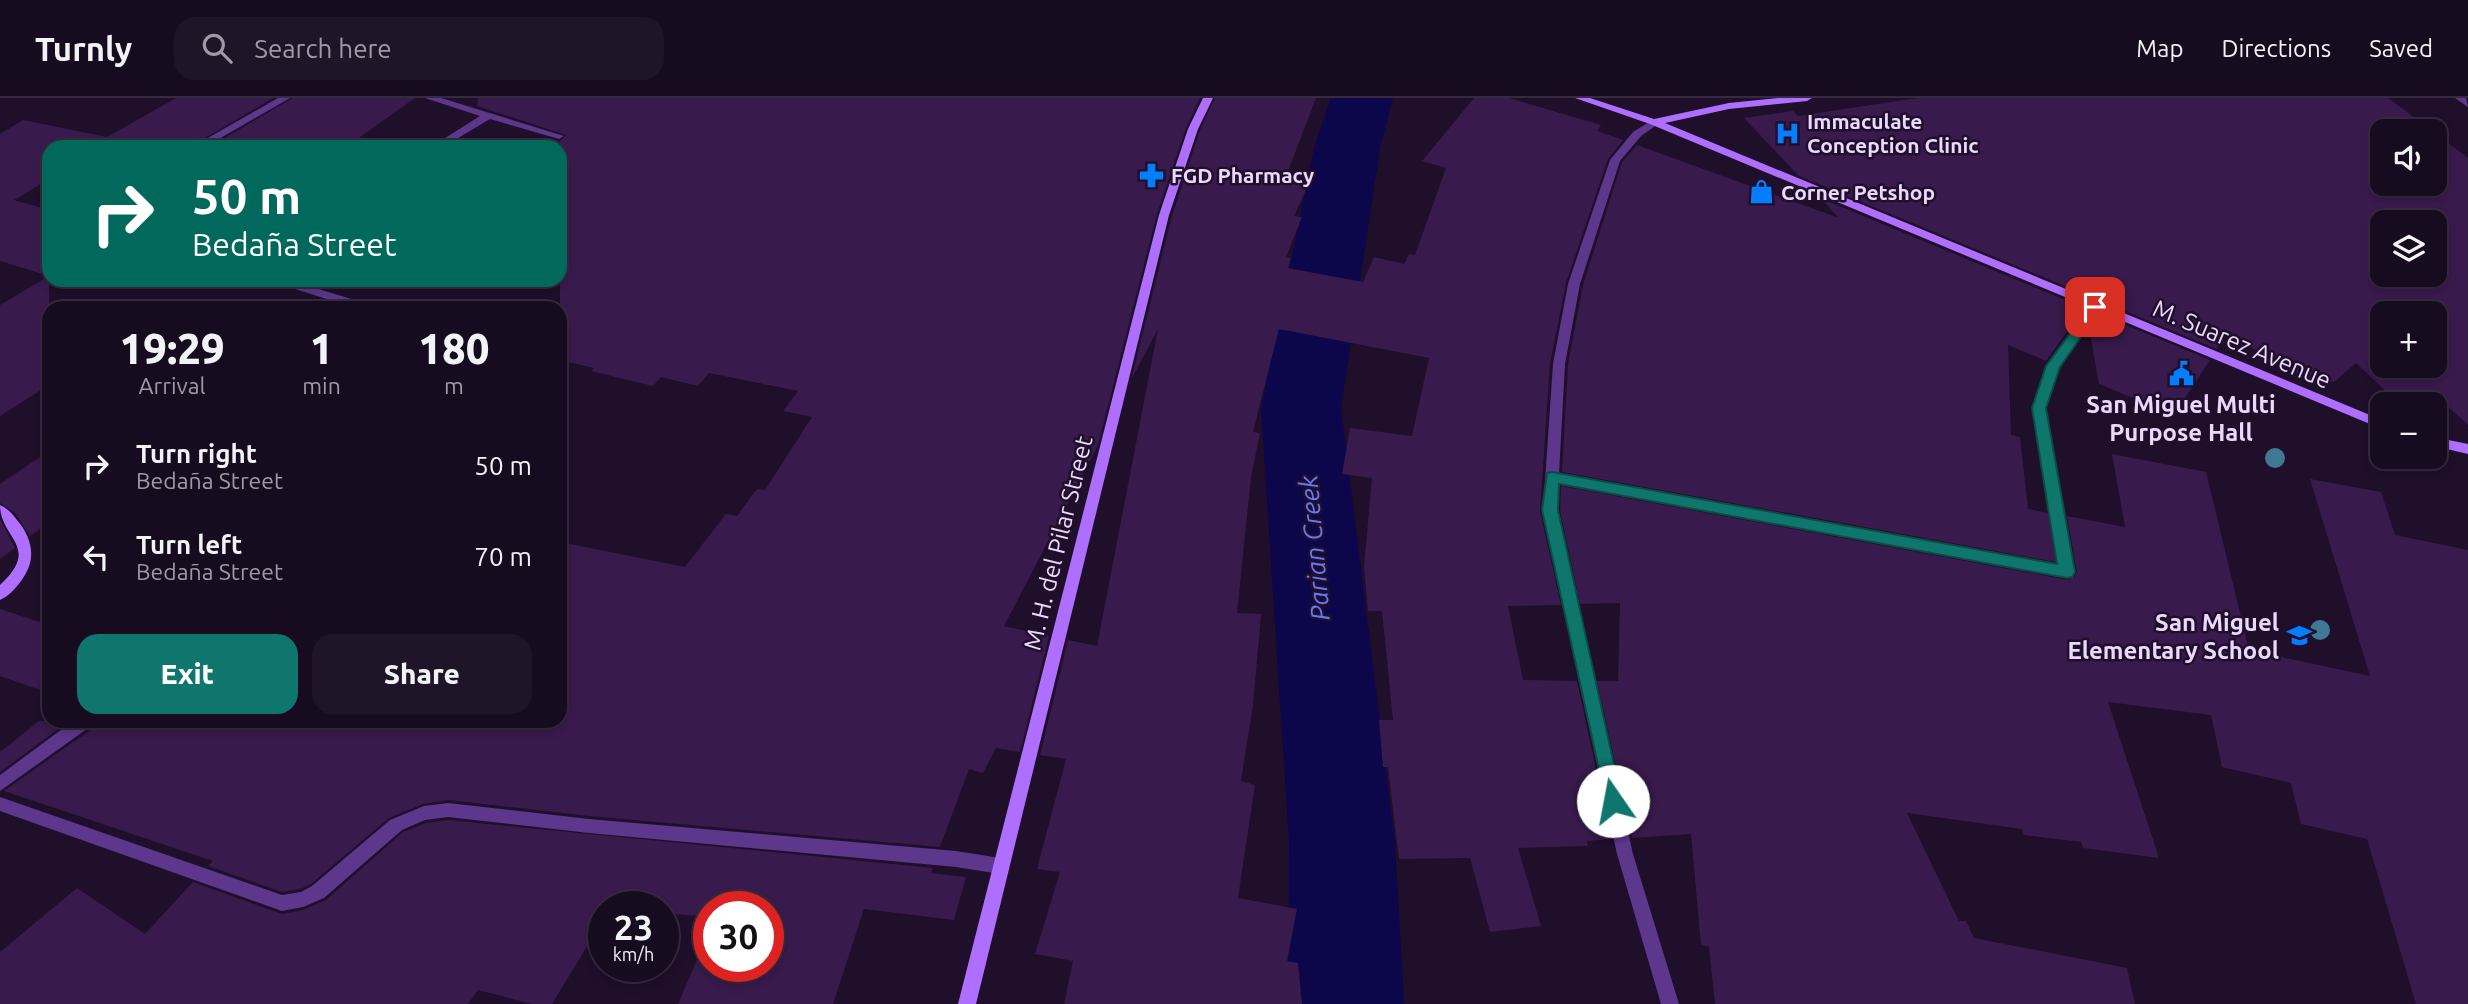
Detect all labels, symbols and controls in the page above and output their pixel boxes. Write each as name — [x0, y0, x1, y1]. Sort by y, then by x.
search box — [174, 17, 664, 80]
icon: search — [198, 29, 236, 67]
text: Turnly — [35, 30, 132, 67]
text: Search here — [254, 34, 392, 63]
text: Map — [2136, 35, 2183, 62]
text: Directions — [2221, 35, 2331, 62]
text: Saved — [2369, 35, 2433, 62]
place label: Immaculate Conception Clinic — [1807, 109, 1979, 157]
hospital icon: Immaculate Conception Clinic — [1773, 119, 1801, 147]
map controls — [2370, 119, 2447, 469]
button: sound — [2370, 119, 2447, 196]
pharmacy icon: FGD Pharmacy — [1137, 161, 1165, 189]
place label: FGD Pharmacy — [1171, 163, 1314, 187]
icon: right — [77, 168, 168, 259]
text: 50 m — [192, 168, 301, 223]
shop icon: Corner Petshop — [1747, 178, 1775, 206]
place label: Corner Petshop — [1781, 180, 1935, 204]
button: layers — [2370, 210, 2447, 287]
text: Bedaña Street — [192, 226, 397, 262]
pin — [2065, 277, 2125, 337]
icon: arrive — [2076, 288, 2114, 326]
street label: M. Suarez Avenue — [2149, 294, 2335, 394]
button: + — [2370, 301, 2447, 378]
text: 19:29 — [120, 325, 225, 372]
text: 1 — [310, 325, 333, 372]
text: 180 — [418, 325, 489, 372]
public building icon: San Miguel Multi Purpose Hall — [2167, 359, 2195, 387]
text: Arrival — [139, 373, 206, 398]
text: min — [302, 373, 341, 398]
text: m — [444, 373, 464, 398]
place label: San Miguel Multi Purpose Hall — [2086, 391, 2276, 446]
button: − — [2370, 392, 2447, 469]
street label: M. H. del Pilar Street — [1018, 432, 1098, 653]
text: Turn right — [136, 439, 257, 468]
icon: right — [77, 447, 115, 485]
text: 50 m — [474, 451, 532, 480]
text: Bedaña Street — [136, 468, 283, 493]
water label: Parian Creek — [1293, 473, 1335, 622]
text: Turn left — [136, 530, 242, 559]
icon: left — [77, 538, 115, 576]
text: 70 m — [474, 542, 532, 571]
text: Bedaña Street — [136, 559, 283, 584]
place label: San Miguel Elementary School — [2067, 609, 2279, 664]
school or university icon: San Miguel Elementary School — [2285, 622, 2313, 650]
button: Exit — [77, 634, 298, 714]
button: Share — [312, 634, 532, 714]
position arrow — [1576, 764, 1650, 838]
speed limit sign: 30 — [693, 891, 784, 982]
text: 23 — [614, 907, 653, 947]
text: km/h — [613, 944, 654, 964]

